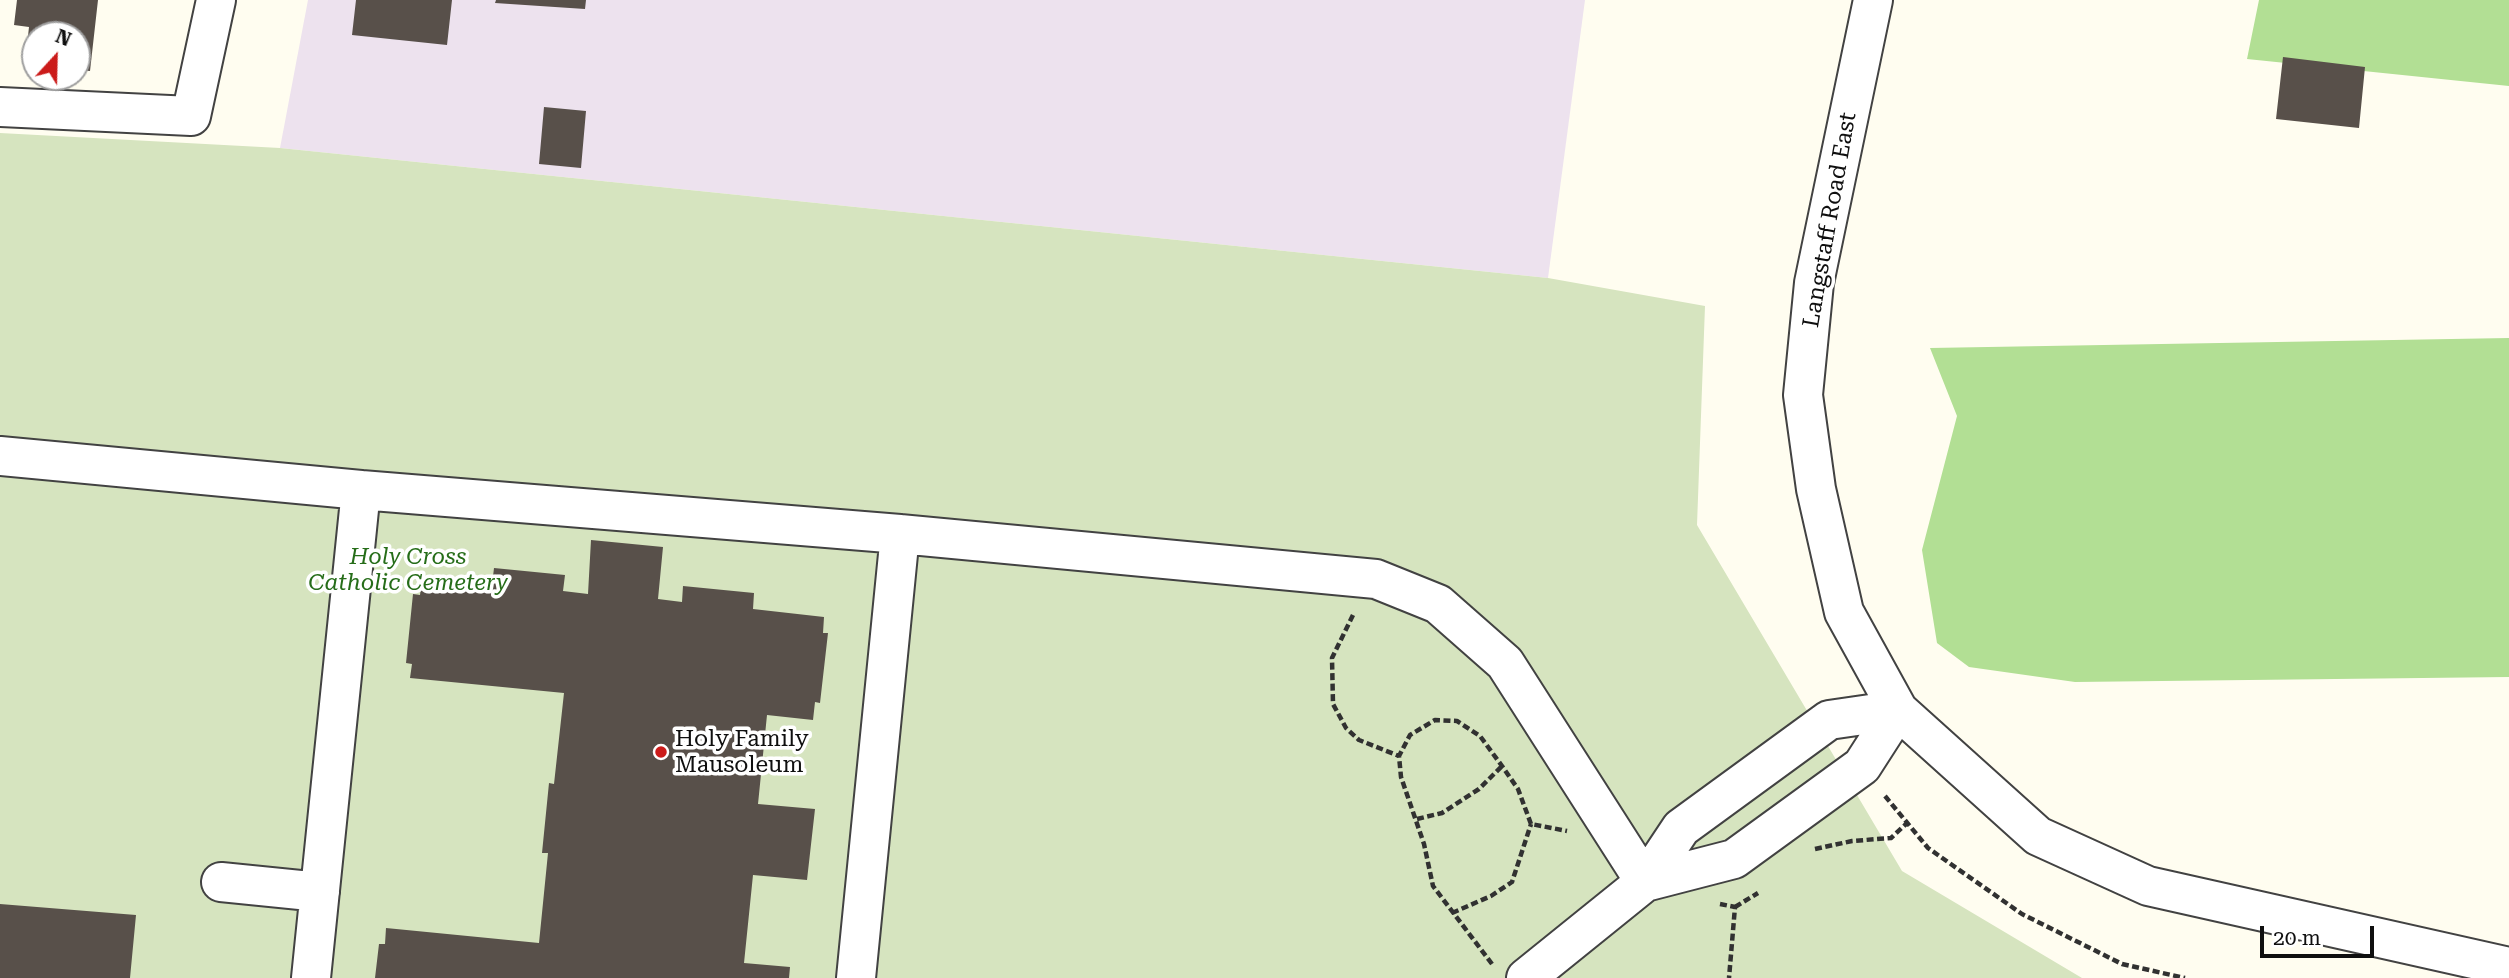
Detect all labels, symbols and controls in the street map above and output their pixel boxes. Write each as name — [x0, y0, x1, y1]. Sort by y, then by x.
north arrow — [21, 21, 91, 91]
text: N — [52, 25, 74, 51]
street label: Langstaff Road East — [1797, 110, 1863, 330]
park label: Holy Cross Catholic Cemetery — [308, 543, 508, 597]
place label: Holy Family Mausoleum — [675, 725, 809, 779]
marker: Holy Family Mausoleum — [653, 744, 669, 760]
scale bar — [2264, 912, 2378, 956]
text: 20 m — [2273, 926, 2321, 950]

